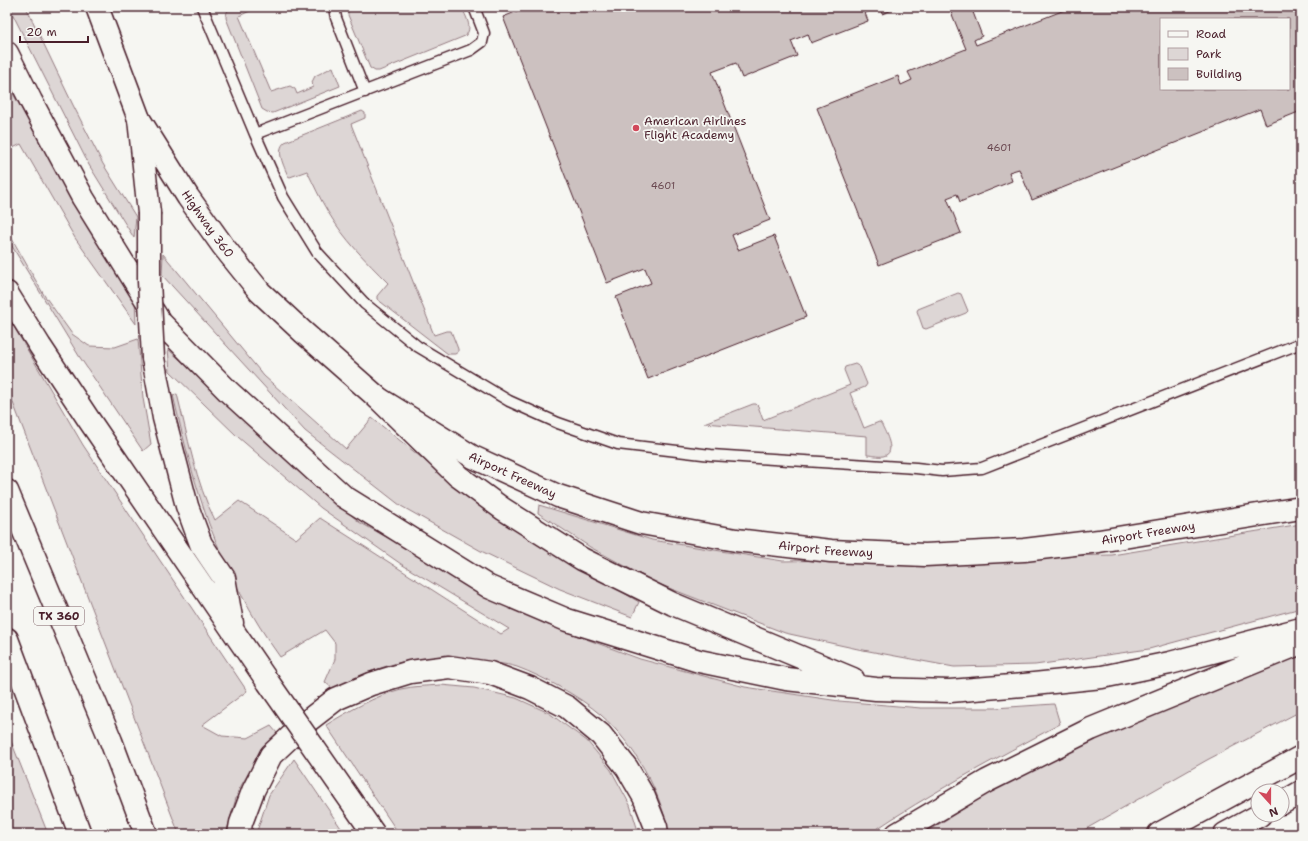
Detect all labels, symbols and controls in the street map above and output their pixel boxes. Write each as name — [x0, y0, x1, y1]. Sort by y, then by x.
scale bar — [20, 18, 88, 44]
legend — [1160, 18, 1290, 90]
text: 20 m — [26, 24, 57, 40]
text: Road — [1196, 26, 1227, 42]
text: Park — [1196, 46, 1222, 62]
text: Building — [1196, 66, 1242, 82]
place label: American Airlines Flight Academy — [644, 113, 747, 143]
marker: American Airlines Flight Academy — [631, 123, 641, 133]
house number: 4601 — [987, 141, 1011, 154]
house number: 4601 — [651, 179, 675, 192]
street label: Highway 360 — [178, 187, 237, 261]
street label: Airport Freeway — [466, 448, 559, 502]
street label: Airport Freeway — [1100, 517, 1196, 548]
street label: Airport Freeway — [778, 537, 873, 561]
road number: TX 360 — [34, 607, 84, 625]
north arrow — [1250, 783, 1290, 823]
text: N — [1266, 803, 1280, 821]

